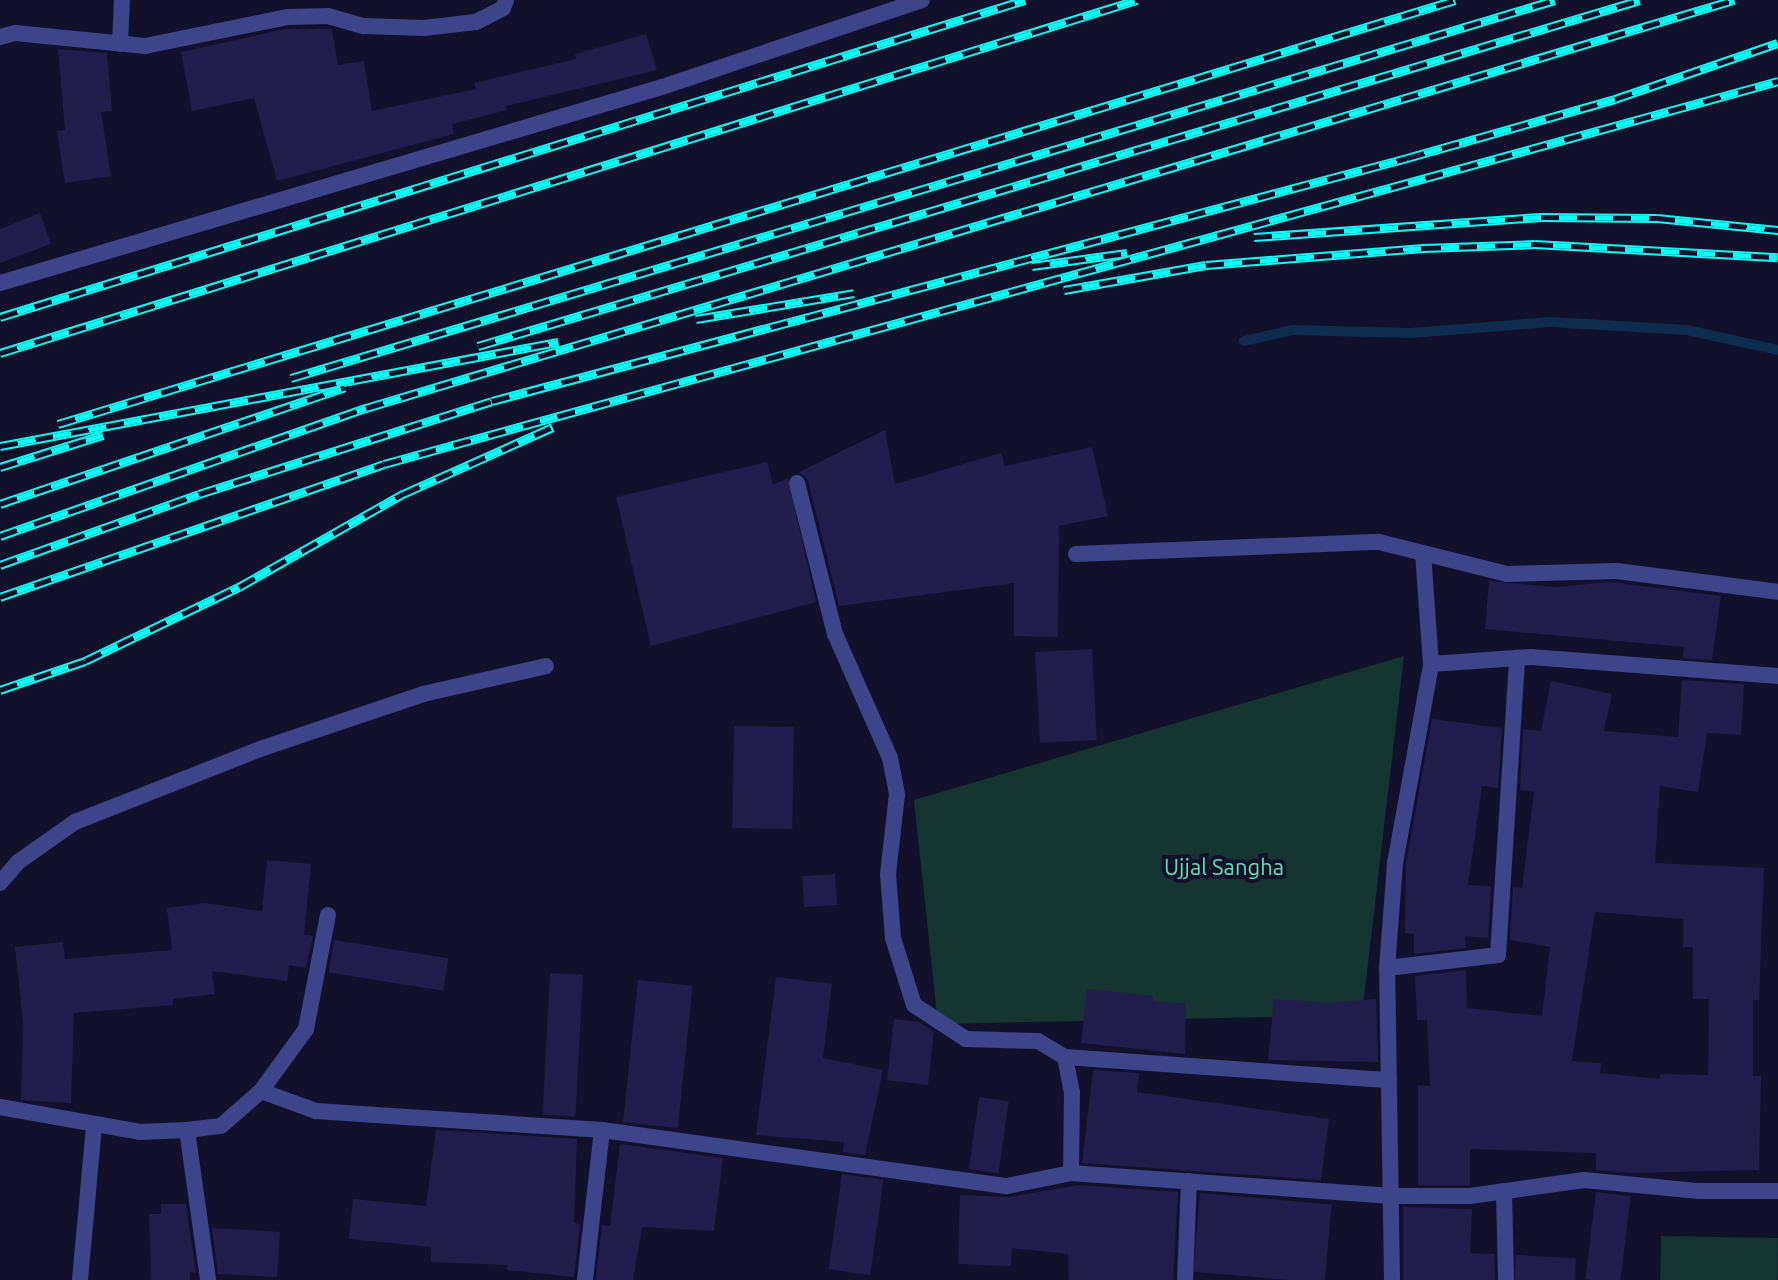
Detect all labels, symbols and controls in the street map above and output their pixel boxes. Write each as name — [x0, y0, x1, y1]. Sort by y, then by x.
park label: Ujjal Sangha — [1164, 854, 1284, 880]

